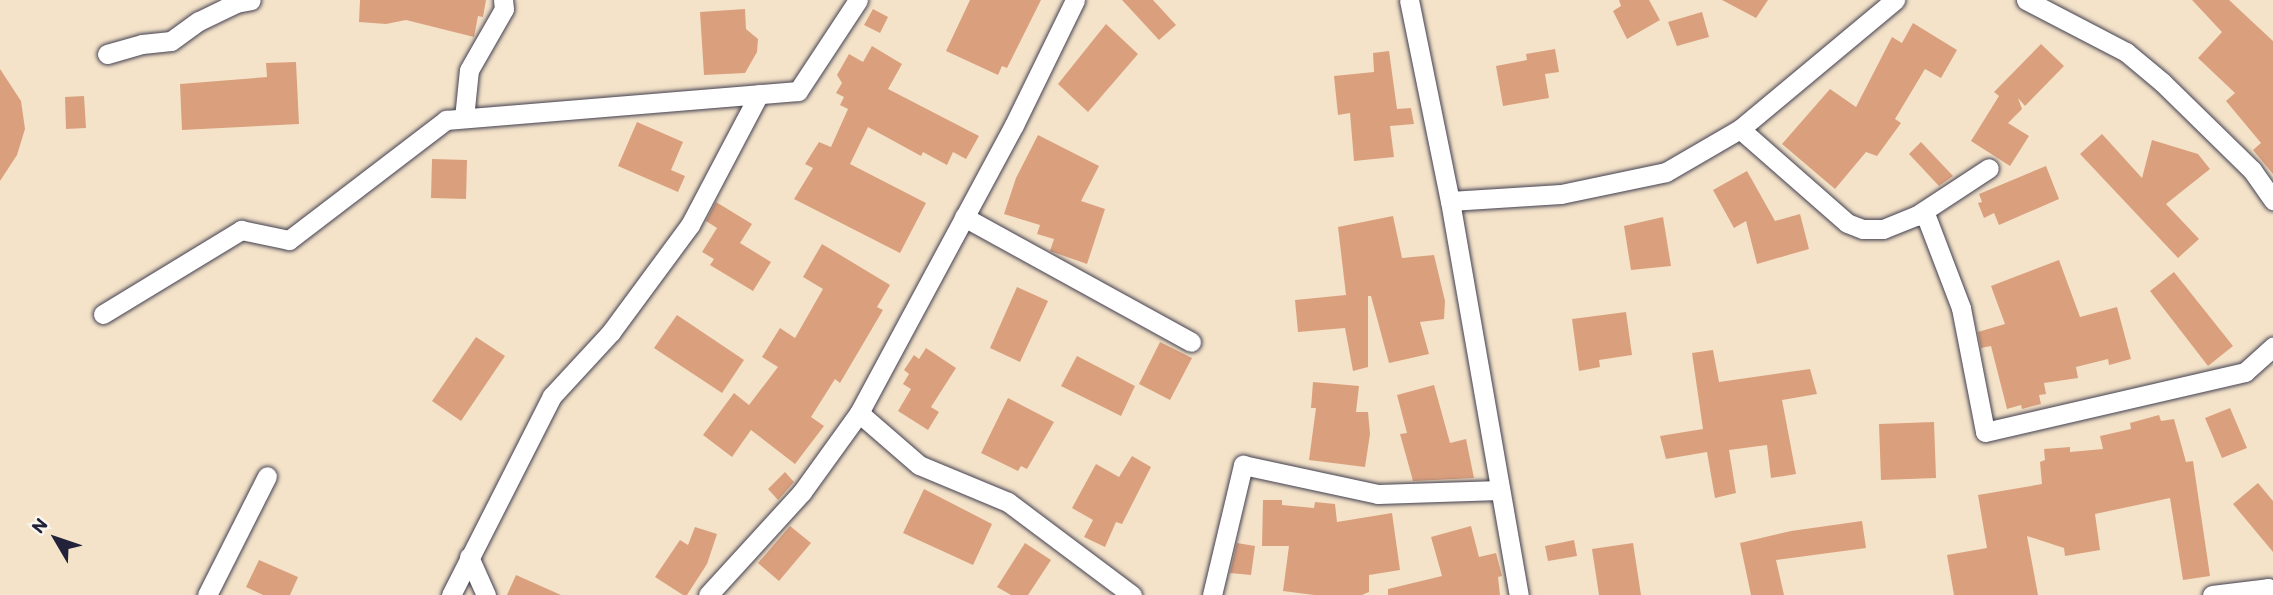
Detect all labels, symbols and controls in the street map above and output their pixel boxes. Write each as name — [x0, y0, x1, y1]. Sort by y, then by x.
north arrow — [21, 504, 91, 574]
text: N — [26, 513, 52, 538]

